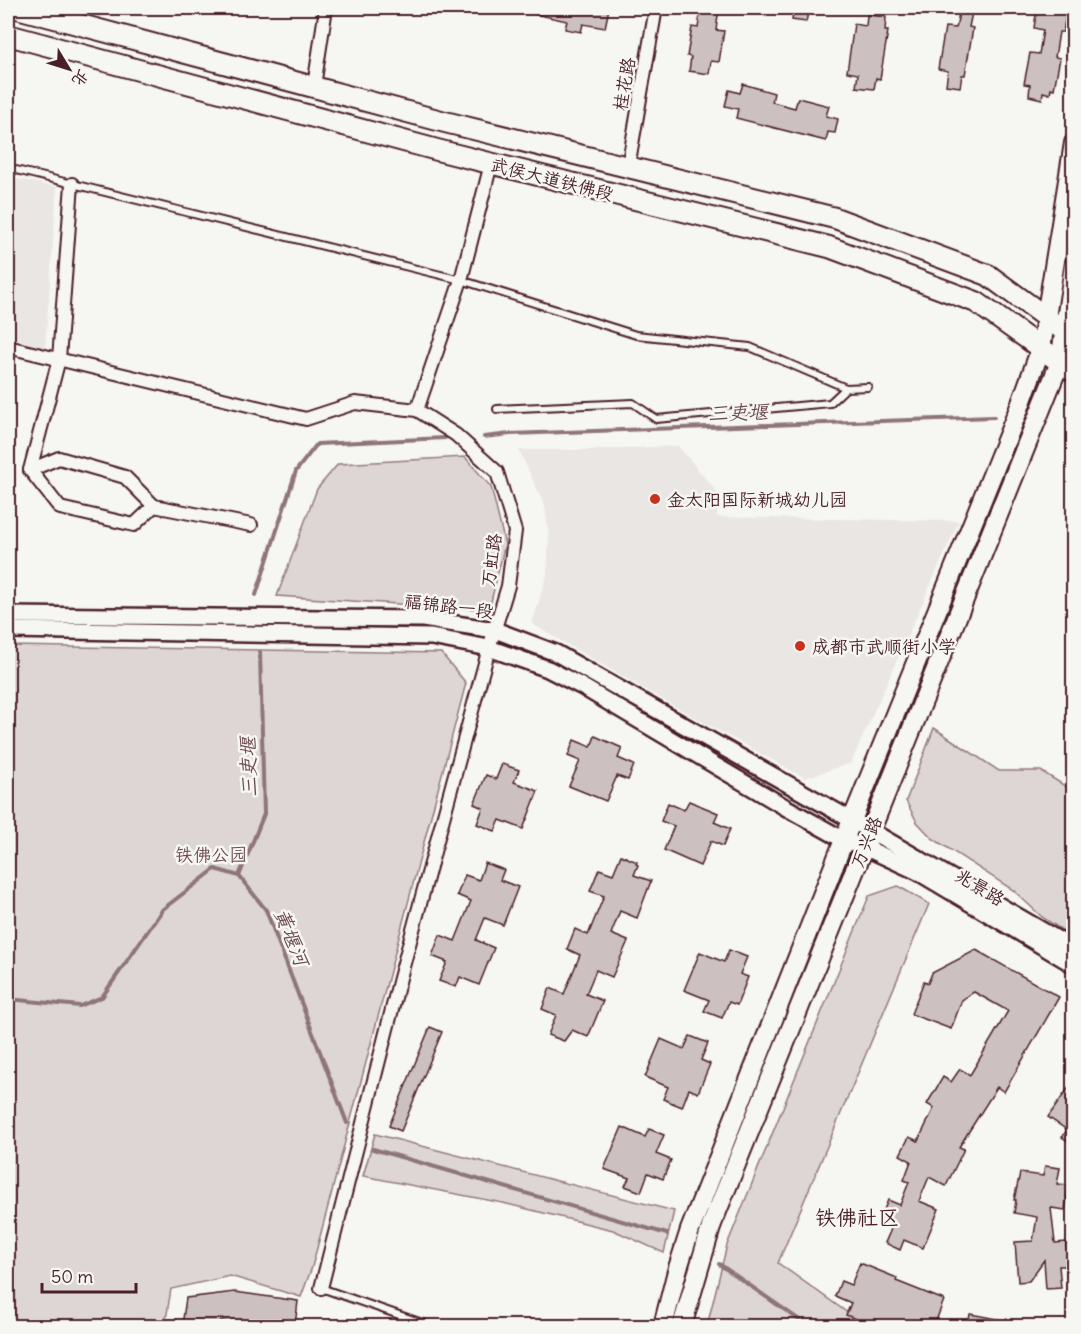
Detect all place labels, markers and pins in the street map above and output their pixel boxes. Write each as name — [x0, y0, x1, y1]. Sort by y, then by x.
place label: 金太阳国际新城幼儿园 — [667, 488, 847, 511]
marker: 金太阳国际新城幼儿园 — [648, 492, 662, 506]
place label: 成都市武顺街小学 — [812, 635, 956, 658]
marker: 成都市武顺街小学 — [793, 639, 807, 653]

